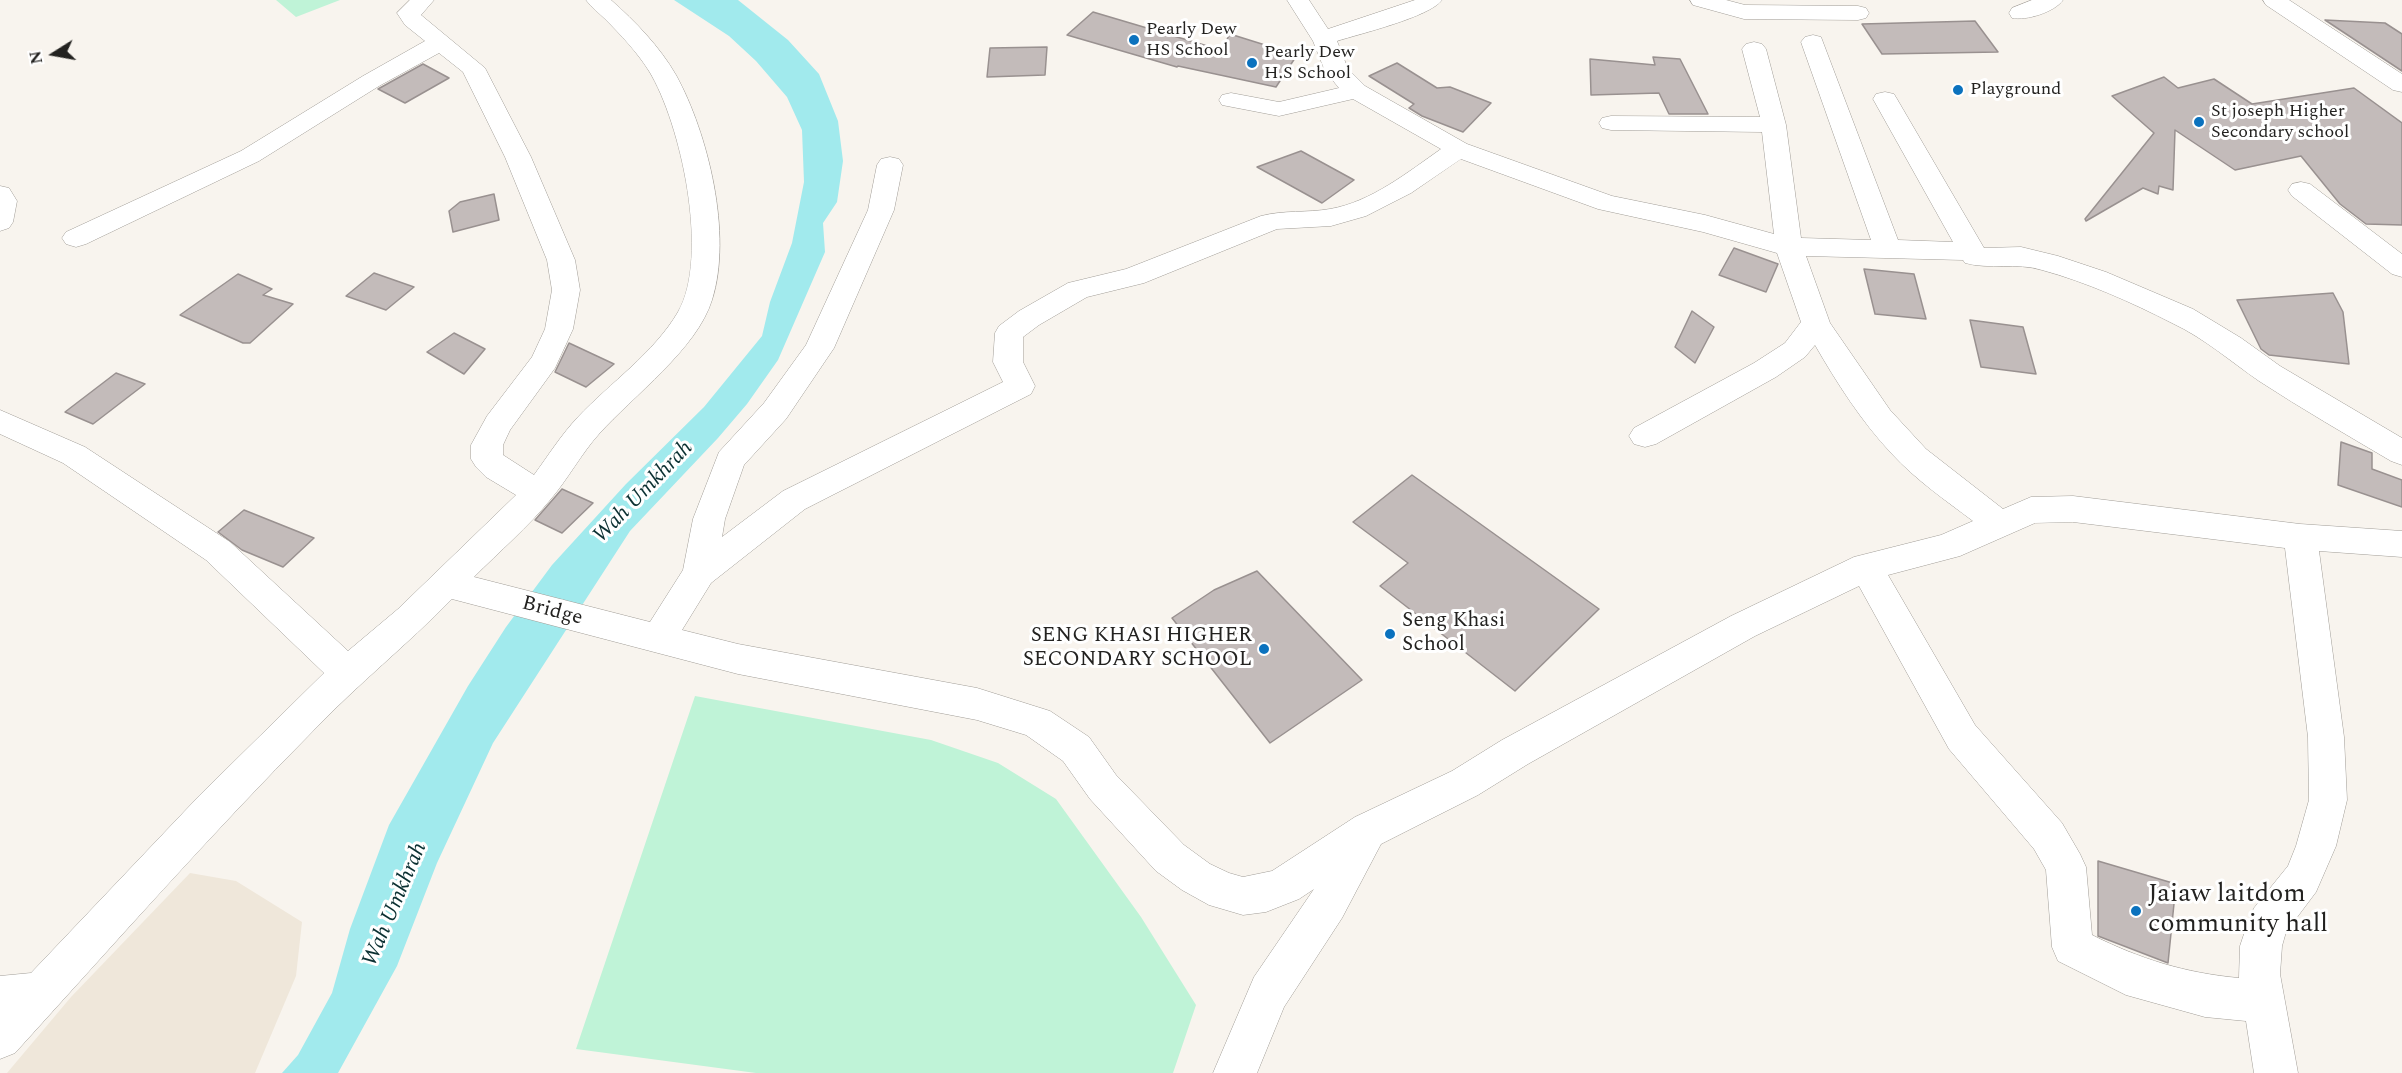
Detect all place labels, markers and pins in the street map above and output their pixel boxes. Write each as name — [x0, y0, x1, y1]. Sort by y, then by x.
place label: Pearly Dew HS School — [1146, 19, 1237, 62]
marker: Pearly Dew HS School — [1127, 33, 1141, 47]
place label: Pearly Dew H.S School — [1264, 42, 1355, 84]
marker: Pearly Dew H.S School — [1245, 56, 1259, 70]
place label: Playground — [1970, 79, 2061, 101]
marker: Playground — [1951, 83, 1965, 97]
place label: St joseph Higher Secondary school — [2211, 101, 2349, 144]
marker: St joseph Higher Secondary school — [2192, 115, 2206, 129]
place label: Seng Khasi School — [1402, 609, 1505, 659]
place label: SENG KHASI HIGHER SECONDARY SCHOOL — [1023, 624, 1252, 674]
marker: Seng Khasi School — [1383, 627, 1397, 641]
marker: SENG KHASI HIGHER SECONDARY SCHOOL — [1257, 642, 1271, 656]
place label: Jaiaw laitdom community hall — [2148, 880, 2328, 942]
marker: Jaiaw laitdom community hall — [2129, 904, 2143, 918]

